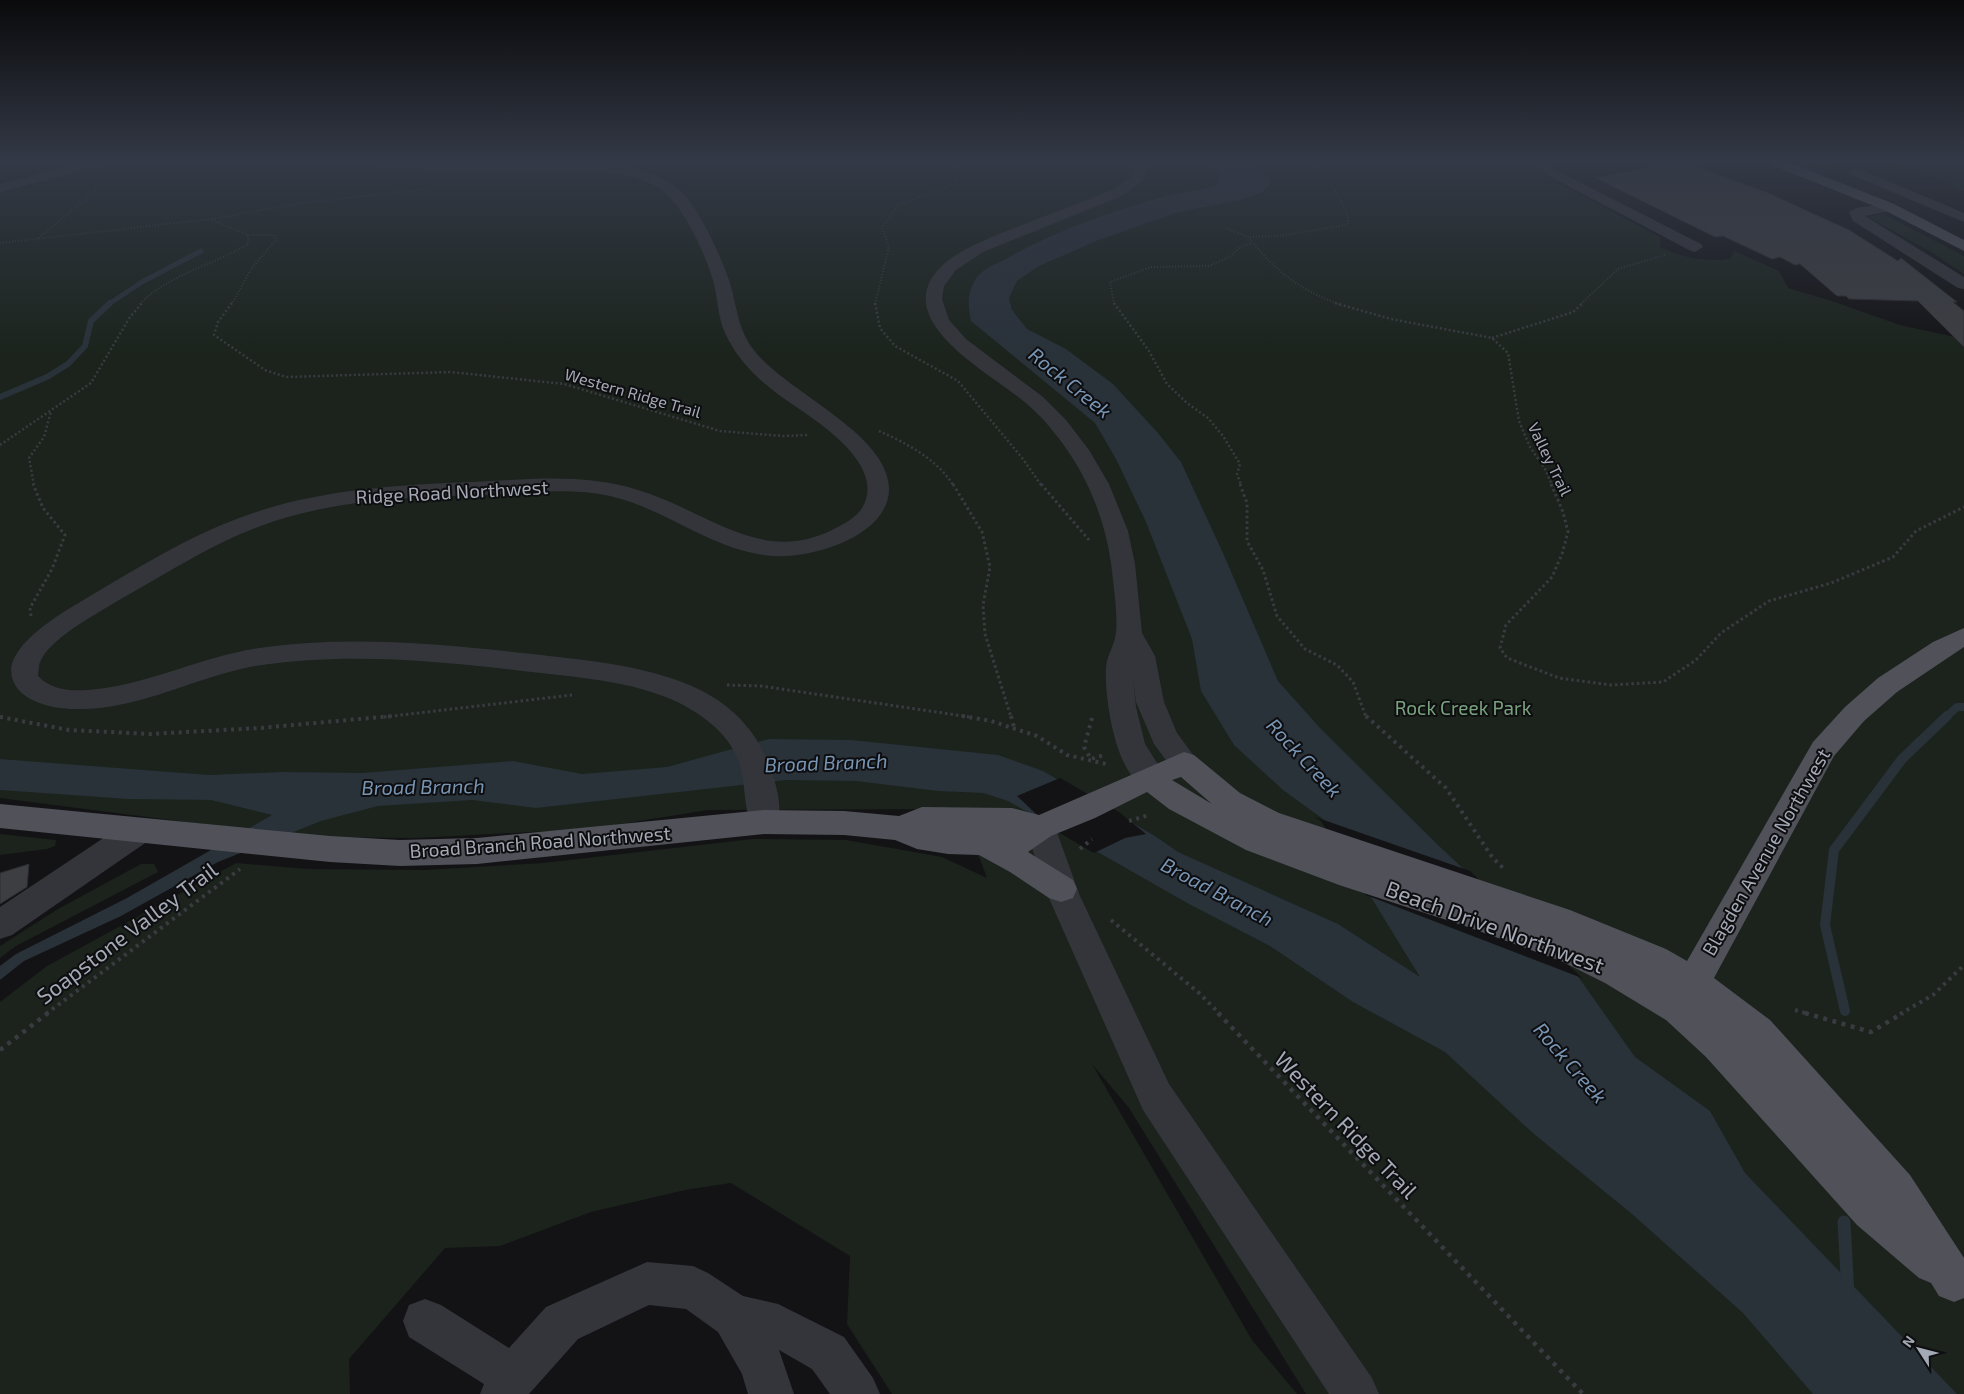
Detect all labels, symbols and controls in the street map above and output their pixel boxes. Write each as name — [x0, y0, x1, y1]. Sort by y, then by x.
water label: Rock Creek — [1025, 342, 1117, 423]
street label: Western Ridge Trail — [563, 364, 704, 421]
street label: Valley Trail — [1525, 419, 1576, 499]
street label: Ridge Road Northwest — [355, 475, 549, 508]
park label: Rock Creek Park — [1395, 696, 1532, 719]
water label: Rock Creek — [1262, 713, 1347, 802]
street label: Blagden Avenue Northwest — [1697, 744, 1834, 959]
water label: Broad Branch — [764, 748, 888, 776]
water label: Broad Branch — [361, 773, 485, 799]
street label: Broad Branch Road Northwest — [409, 821, 671, 862]
water label: Broad Branch — [1157, 852, 1277, 931]
street label: Soapstone Valley Trail — [31, 855, 222, 1009]
street label: Beach Drive Northwest — [1383, 874, 1608, 978]
water label: Rock Creek — [1529, 1017, 1612, 1108]
street label: Western Ridge Trail — [1270, 1046, 1424, 1203]
north arrow — [1894, 1324, 1944, 1374]
text: N — [1898, 1332, 1918, 1350]

